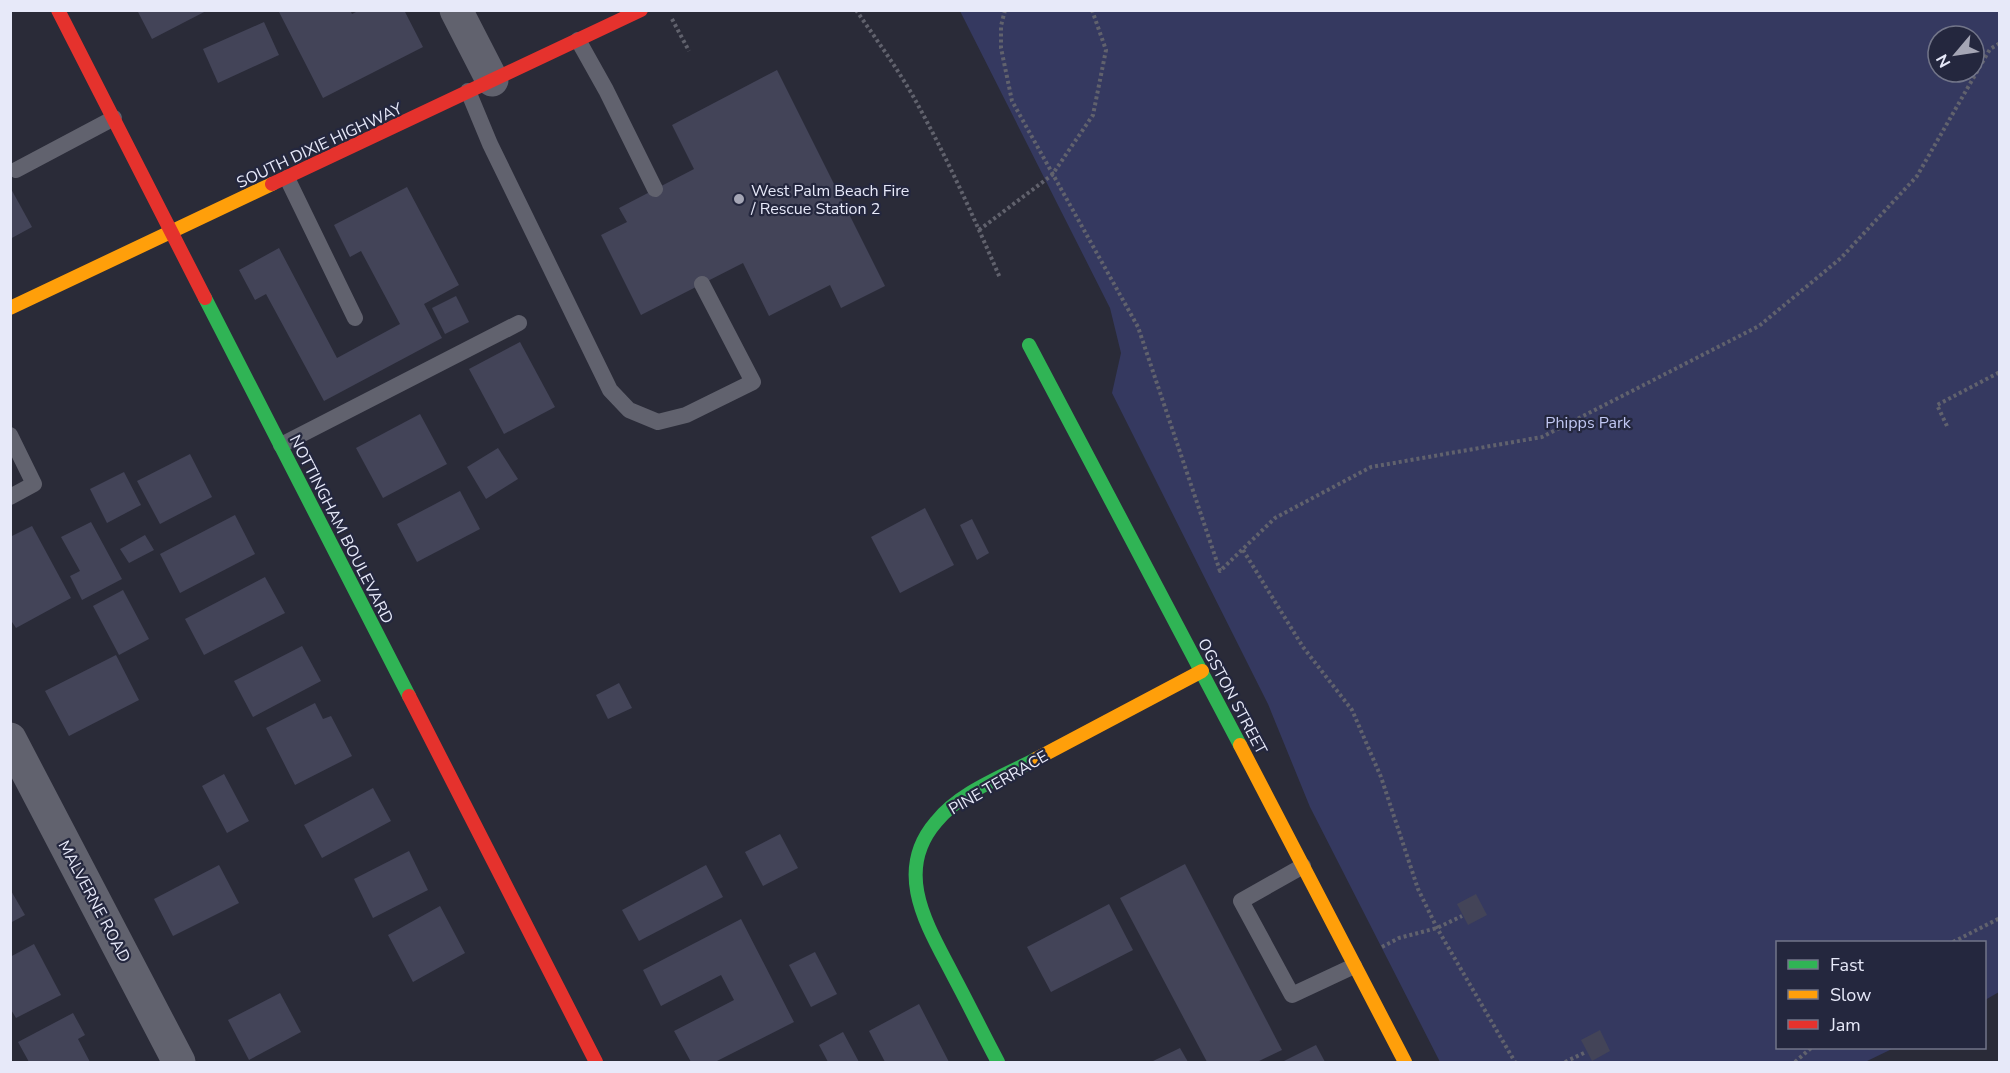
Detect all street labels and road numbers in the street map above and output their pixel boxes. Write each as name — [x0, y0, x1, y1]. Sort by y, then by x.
street label: SOUTH DIXIE HIGHWAY — [233, 98, 406, 194]
street label: NOTTINGHAM BOULEVARD — [284, 431, 398, 628]
street label: OGSTON STREET — [1192, 635, 1272, 759]
street label: PINE TERRACE — [945, 746, 1052, 820]
street label: MALVERNE ROAD — [53, 837, 136, 966]

